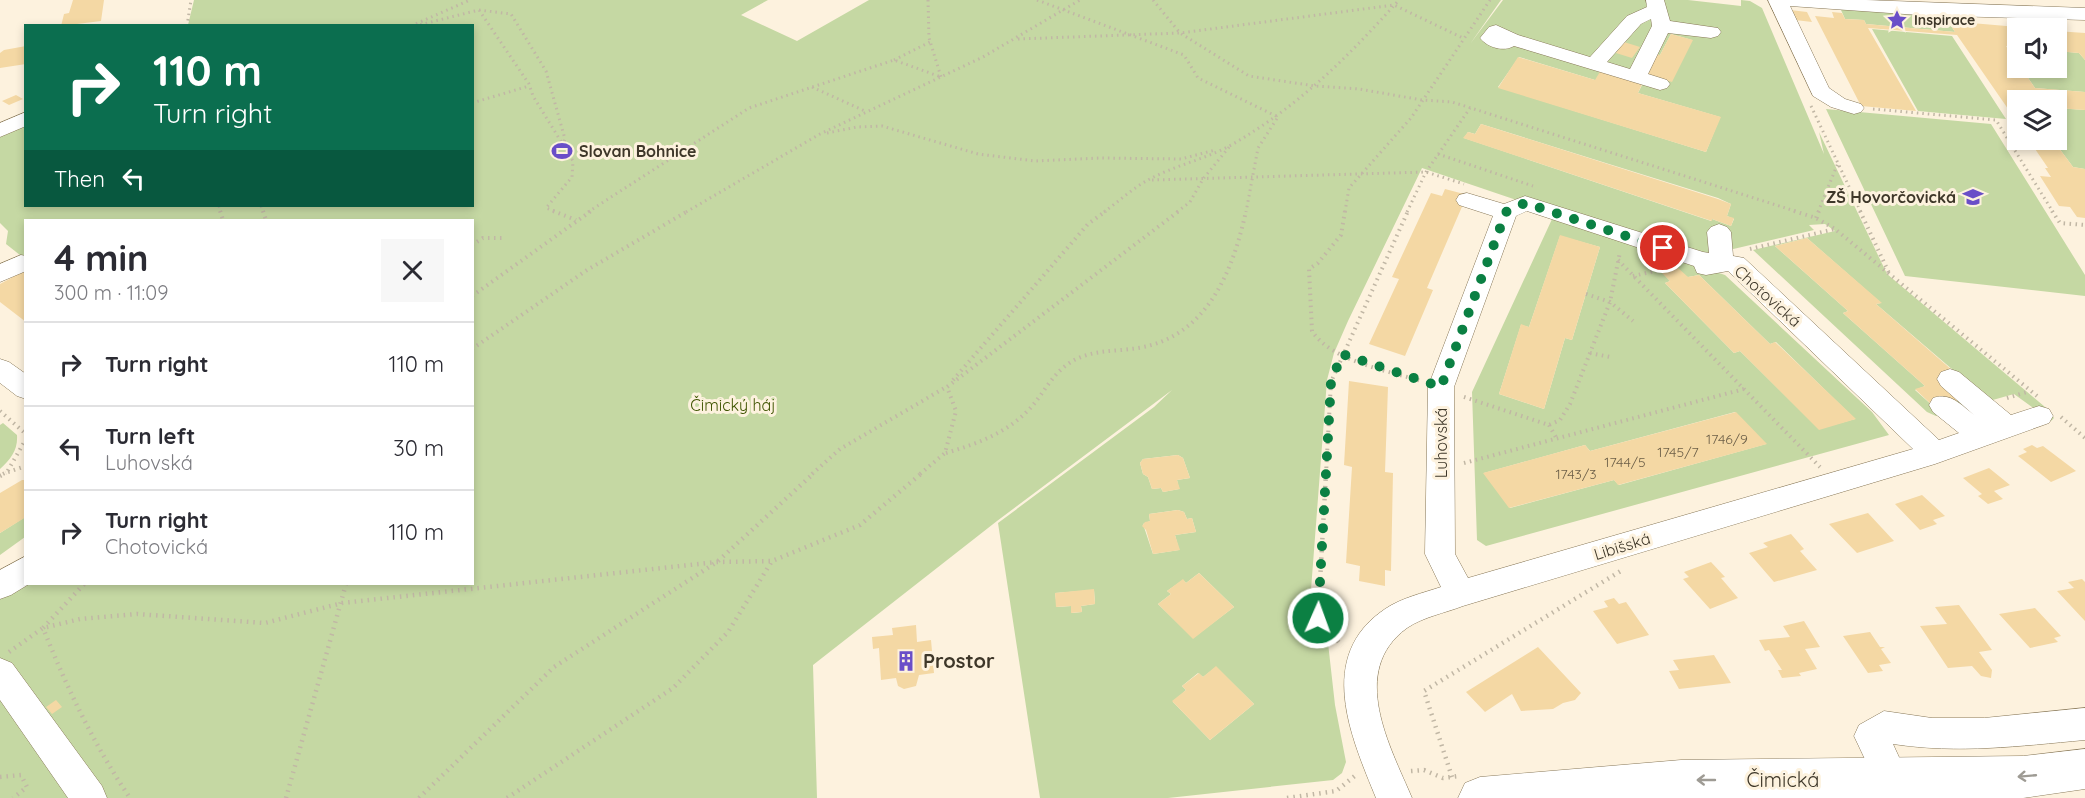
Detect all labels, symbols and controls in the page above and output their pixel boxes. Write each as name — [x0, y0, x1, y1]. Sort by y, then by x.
place icon: Inspirace — [1885, 8, 1909, 32]
place label: Inspirace — [1914, 11, 1975, 29]
map controls — [2007, 18, 2067, 150]
button: sound — [2007, 18, 2067, 78]
text: 110 m — [153, 44, 262, 97]
icon: right — [54, 48, 132, 126]
button: layers — [2007, 90, 2067, 150]
text: Turn right — [153, 96, 272, 130]
sports icon: Slovan Bohnice — [550, 139, 574, 163]
place label: Slovan Bohnice — [579, 141, 697, 161]
icon: left — [117, 162, 150, 195]
text: Then — [54, 165, 105, 193]
school or university icon: ZŠ Hovorčovická — [1961, 185, 1985, 209]
place label: ZŠ Hovorčovická — [1826, 187, 1956, 207]
pin — [1637, 222, 1688, 273]
icon: arrive — [1646, 231, 1679, 264]
text: 4 min — [54, 235, 148, 280]
button: close — [381, 239, 444, 302]
street label: Chotovická — [1731, 261, 1805, 331]
text: 300 m · 11:09 — [54, 280, 168, 305]
icon: right — [54, 348, 87, 381]
text: Turn right — [105, 350, 209, 378]
text: 110 m — [389, 350, 444, 378]
park label: Čimický háj — [690, 395, 776, 415]
street label: Luhovská — [1431, 408, 1451, 478]
text: Turn left — [105, 422, 195, 450]
house number: 1746/9 — [1706, 430, 1748, 448]
icon: left — [54, 432, 87, 465]
text: 30 m — [393, 434, 444, 462]
house number: 1745/7 — [1657, 443, 1699, 461]
text: Luhovská — [105, 450, 193, 475]
house number: 1744/5 — [1604, 453, 1646, 471]
house number: 1743/3 — [1555, 465, 1597, 483]
text: Turn right — [105, 506, 209, 534]
icon: right — [54, 516, 87, 549]
text: 110 m — [389, 518, 444, 546]
street label: Libišská — [1591, 528, 1653, 564]
text: Chotovická — [105, 534, 208, 559]
position arrow — [1286, 586, 1350, 650]
place label: Prostor — [923, 648, 995, 673]
building icon: Prostor — [894, 649, 918, 673]
street label: Čimická — [1747, 767, 1819, 792]
one-way arrow — [2018, 771, 2037, 782]
one-way arrow — [1697, 774, 1717, 786]

